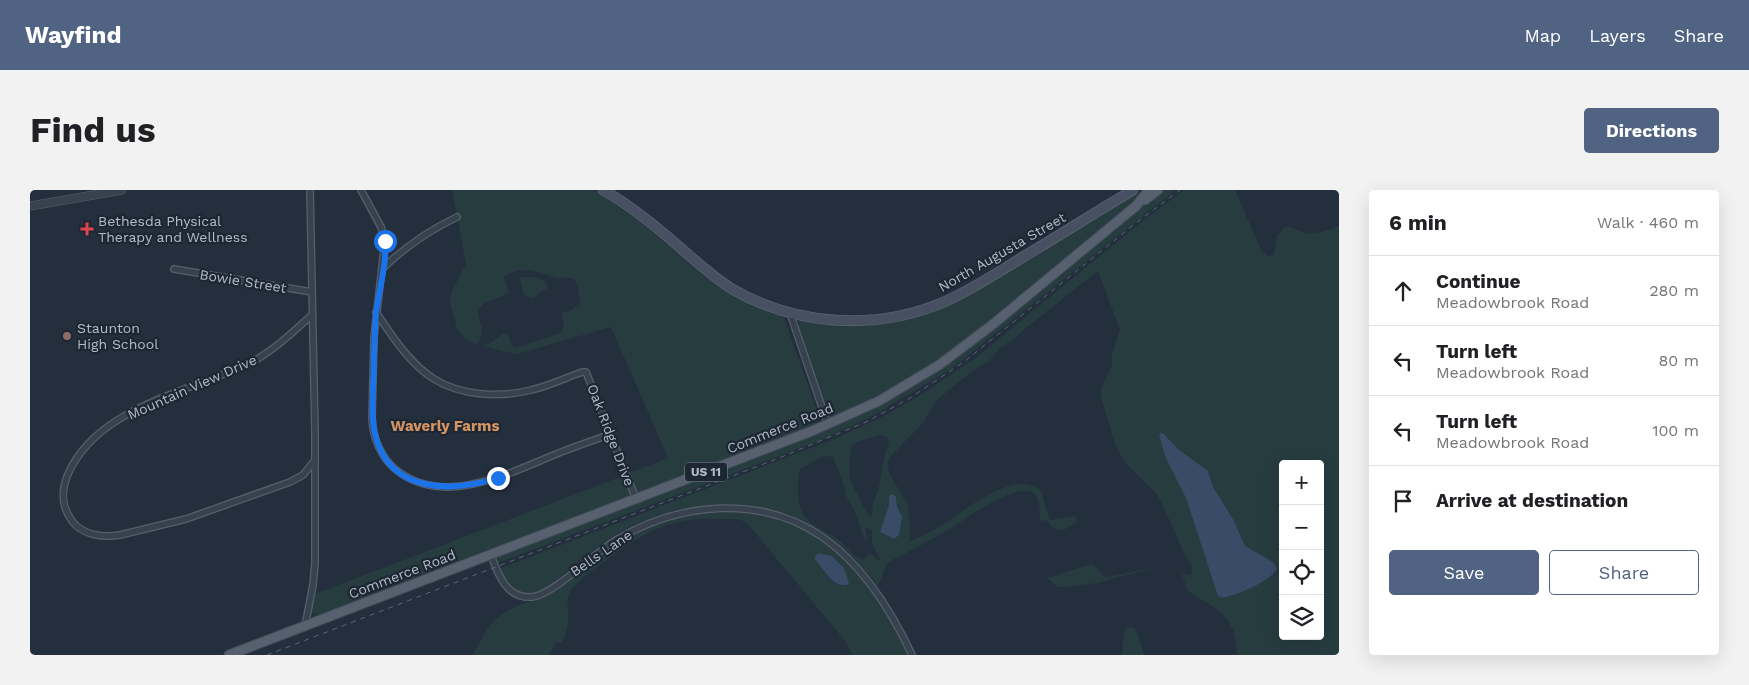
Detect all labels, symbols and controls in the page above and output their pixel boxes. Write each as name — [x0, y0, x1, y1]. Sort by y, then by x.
text: Wayfind — [25, 21, 121, 49]
text: Map — [1524, 25, 1561, 46]
text: Layers — [1589, 25, 1646, 46]
text: Share — [1674, 25, 1724, 46]
button: Directions — [1584, 108, 1719, 153]
text: Find us — [30, 109, 156, 151]
street label: North Augusta Street — [936, 209, 1069, 295]
text: 6 min — [1389, 210, 1447, 235]
place label: Bethesda Physical Therapy and Wellness — [98, 213, 248, 245]
text: Walk · 460 m — [1597, 213, 1699, 232]
marker: Bethesda Physical Therapy and Wellness — [80, 222, 94, 236]
route start — [374, 230, 397, 253]
street label: Bowie Street — [198, 266, 288, 296]
text: Continue — [1436, 270, 1520, 293]
icon: ahead — [1389, 277, 1417, 305]
text: 280 m — [1649, 281, 1699, 300]
text: Meadowbrook Road — [1436, 293, 1589, 312]
place label: Staunton High School — [77, 320, 159, 352]
marker: Staunton High School — [61, 330, 73, 342]
text: Turn left — [1436, 340, 1517, 363]
icon: left — [1389, 347, 1417, 375]
street label: Mountain View Drive — [125, 351, 259, 423]
text: 80 m — [1658, 351, 1699, 370]
text: Meadowbrook Road — [1436, 363, 1589, 382]
street label: Oak Ridge Drive — [584, 382, 638, 488]
street label: Commerce Road — [725, 399, 835, 457]
text: Turn left — [1436, 410, 1517, 433]
district label: Waverly Farms — [391, 417, 499, 435]
icon: left — [1389, 417, 1417, 445]
text: 100 m — [1652, 421, 1699, 440]
text: Meadowbrook Road — [1436, 433, 1589, 452]
map controls — [1279, 460, 1324, 640]
button: + — [1279, 460, 1324, 505]
road number: US 11 — [685, 462, 727, 482]
route end — [487, 467, 510, 490]
icon: arrive — [1389, 487, 1417, 515]
text: Arrive at destination — [1436, 489, 1628, 512]
button: − — [1279, 505, 1324, 550]
street label: Bells Lane — [567, 527, 635, 579]
street label: Commerce Road — [346, 546, 458, 602]
button: locate — [1279, 550, 1324, 595]
button: Save — [1389, 550, 1539, 595]
button: Share — [1549, 550, 1699, 595]
button: layers — [1279, 595, 1324, 640]

